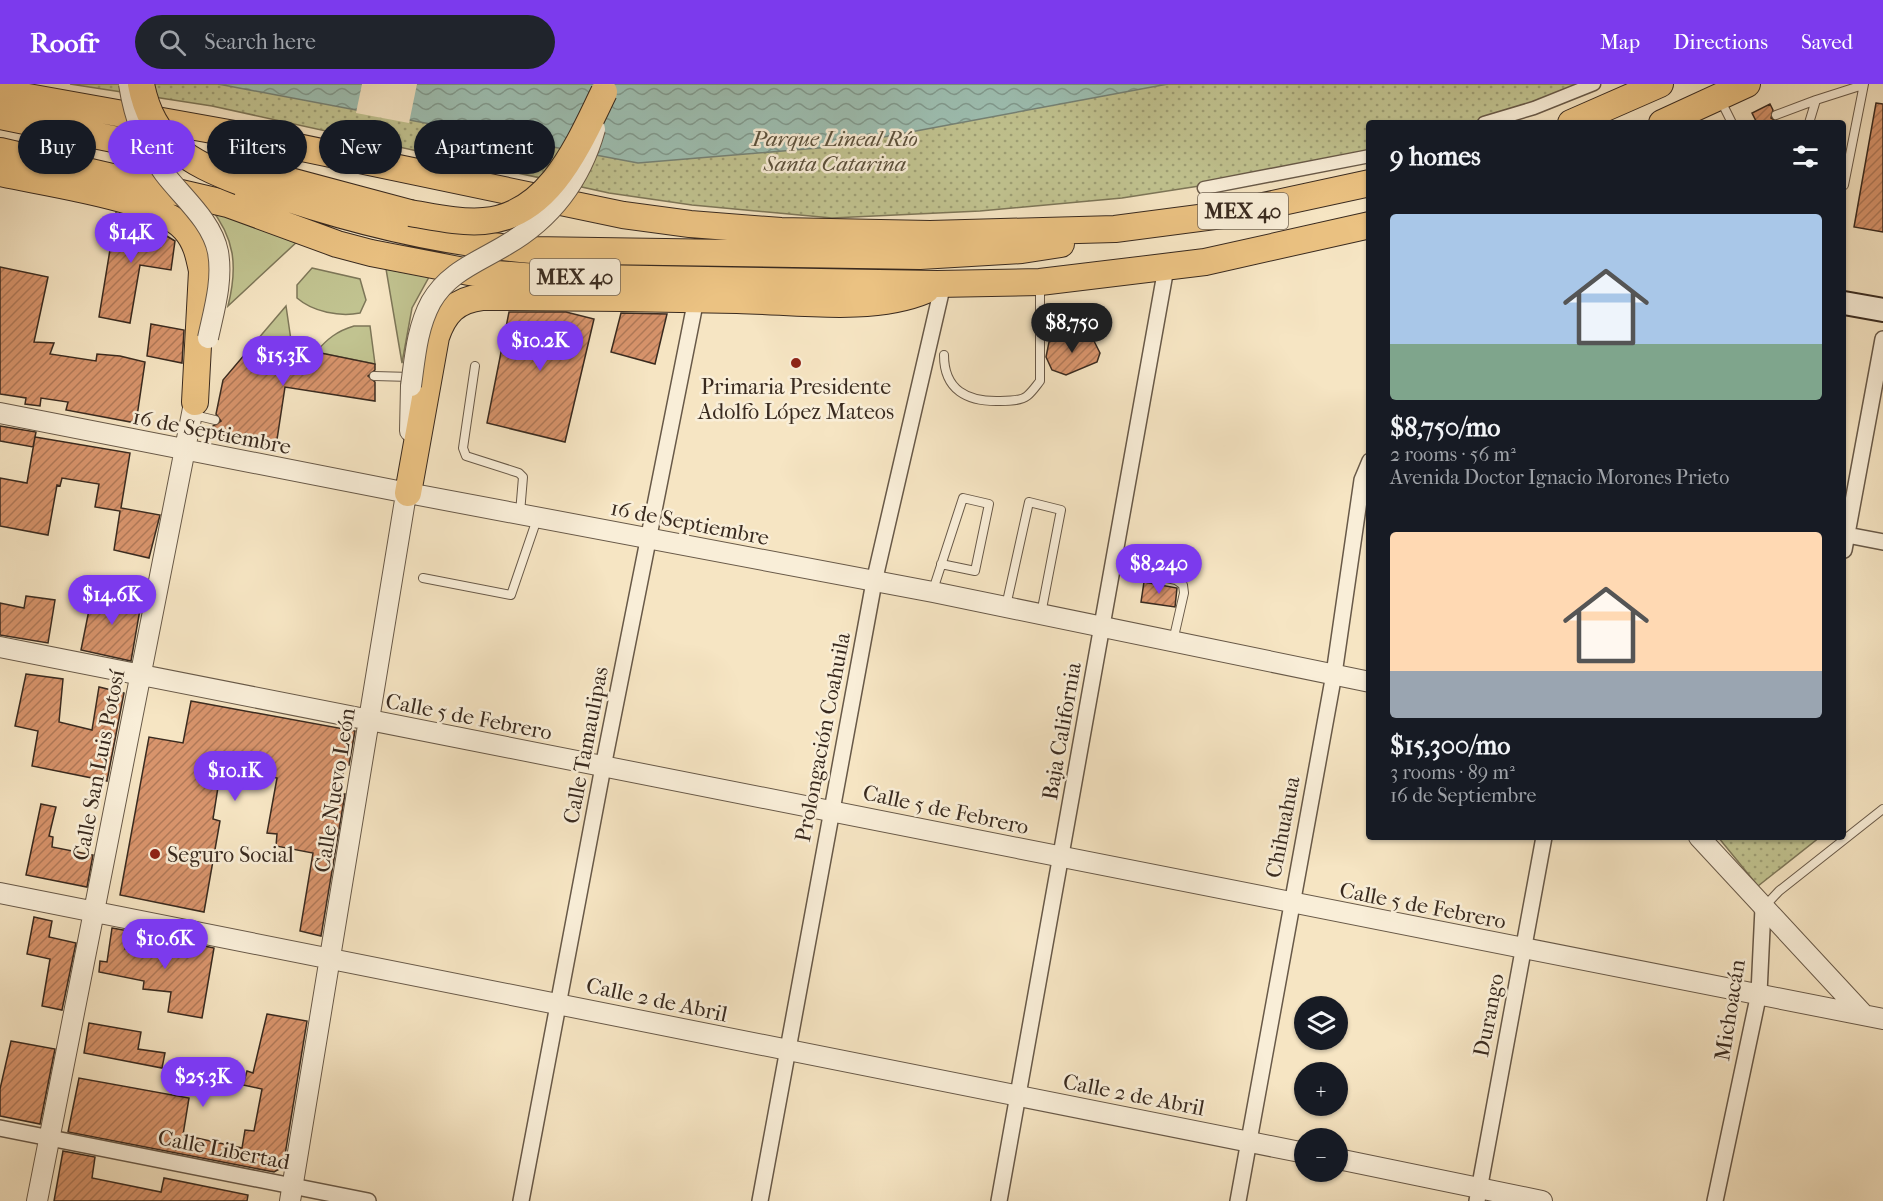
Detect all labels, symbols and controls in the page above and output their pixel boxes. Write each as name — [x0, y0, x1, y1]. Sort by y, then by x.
search box — [135, 15, 555, 69]
text: Roofr — [30, 26, 99, 59]
icon: search — [156, 26, 189, 59]
text: Search here — [204, 29, 316, 55]
text: Map — [1600, 30, 1640, 54]
text: Directions — [1673, 30, 1768, 54]
text: Saved — [1801, 30, 1853, 54]
chip: Buy — [18, 120, 96, 174]
chip: Rent — [108, 120, 195, 174]
chip: Filters — [207, 120, 307, 174]
chip: New — [319, 120, 402, 174]
chip: Apartment — [414, 120, 555, 174]
park label: Parque Lineal Río Santa Catarina — [751, 126, 918, 177]
icon: filters — [1789, 140, 1822, 173]
text: 9 homes — [1390, 141, 1481, 172]
road number: MEX 40 — [1198, 193, 1288, 229]
pin: $14K — [95, 213, 167, 264]
text: $14K — [109, 221, 153, 244]
icon: home — [1552, 253, 1660, 361]
road number: MEX 40 — [530, 259, 620, 295]
pin: $8,750 — [1023, 303, 1121, 354]
text: $8,750 — [1045, 311, 1099, 334]
pin: $10.2K — [491, 321, 589, 372]
text: $10.2K — [511, 329, 569, 352]
pin: $15.3K — [234, 336, 332, 387]
text: $15.3K — [256, 344, 310, 367]
marker: Primaria Presidente Adolfo López Mateos — [789, 356, 803, 370]
place label: Primaria Presidente Adolfo López Mateos — [697, 374, 894, 425]
street label: 16 de Septiembre — [130, 404, 293, 460]
text: $8,750/mo — [1390, 412, 1500, 443]
text: 2 rooms · 56 m² — [1390, 443, 1516, 466]
text: Avenida Doctor Ignacio Morones Prieto — [1390, 466, 1729, 489]
street label: 16 de Septiembre — [608, 495, 771, 551]
pin: $8,240 — [1110, 544, 1208, 595]
text: $8,240 — [1130, 552, 1188, 575]
icon: home — [1552, 571, 1660, 679]
pin: $14.6K — [63, 575, 161, 626]
text: $14.6K — [82, 583, 142, 606]
street label: Prolongación Coahuila — [790, 629, 856, 844]
street label: Baja California — [1037, 660, 1087, 802]
street label: Calle Tamaulipas — [558, 664, 614, 826]
street label: Calle San Luis Potosí — [68, 667, 130, 863]
street label: Calle 5 de Febrero — [383, 688, 554, 746]
street label: Calle Nuevo León — [309, 706, 361, 874]
text: $15,300/mo — [1390, 730, 1510, 761]
pin: $10.1K — [186, 751, 284, 802]
text: $10.1K — [208, 759, 262, 782]
text: 3 rooms · 89 m² — [1390, 761, 1515, 784]
street label: Chihuahua — [1260, 773, 1306, 880]
street label: Calle 5 de Febrero — [861, 780, 1031, 840]
text: 16 de Septiembre — [1390, 784, 1536, 807]
place label: Seguro Social — [167, 842, 294, 868]
marker: Seguro Social — [148, 847, 162, 861]
street label: Calle 5 de Febrero — [1337, 877, 1508, 935]
pin: $10.6K — [116, 919, 214, 970]
text: $10.6K — [136, 927, 194, 950]
street label: Michoacán — [1709, 957, 1751, 1063]
street label: Durango — [1468, 971, 1510, 1059]
street label: Calle 2 de Abril — [584, 972, 730, 1028]
map controls — [1294, 996, 1348, 1182]
button: layers — [1294, 996, 1348, 1050]
pin: $25.3K — [154, 1057, 252, 1108]
button: + — [1294, 1062, 1348, 1116]
text: $25.3K — [175, 1065, 231, 1088]
street label: Calle 2 de Abril — [1061, 1069, 1207, 1121]
street label: Calle Libertad — [156, 1124, 293, 1176]
button: − — [1294, 1128, 1348, 1182]

